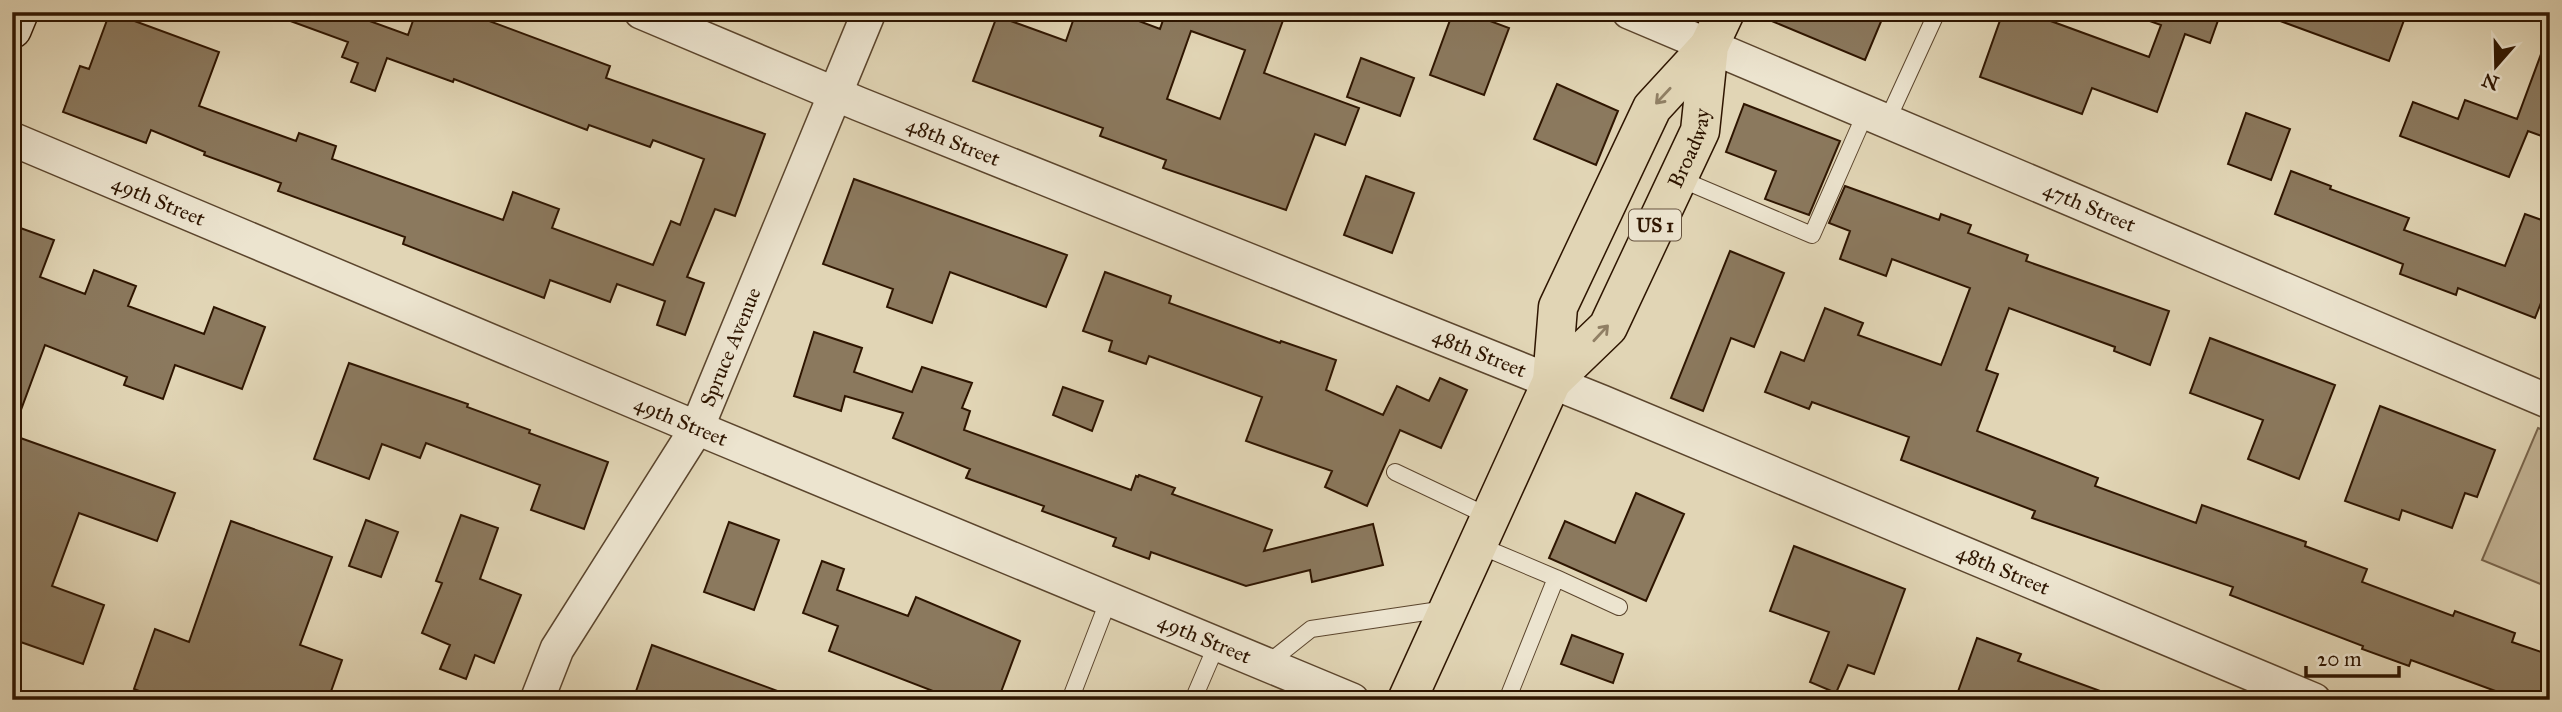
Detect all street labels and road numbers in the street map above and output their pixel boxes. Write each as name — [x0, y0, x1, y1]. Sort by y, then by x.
street label: Broadway — [1662, 106, 1715, 192]
street label: 48th Street — [902, 111, 1004, 172]
street label: 49th Street — [108, 170, 210, 232]
street label: 47th Street — [2039, 176, 2140, 238]
road number: US 1 — [1629, 210, 1681, 241]
street label: Spruce Avenue — [694, 283, 767, 411]
street label: 48th Street — [1429, 322, 1531, 383]
street label: 49th Street — [630, 390, 732, 452]
street label: 48th Street — [1953, 539, 2054, 601]
street label: 49th Street — [1154, 608, 1256, 670]

